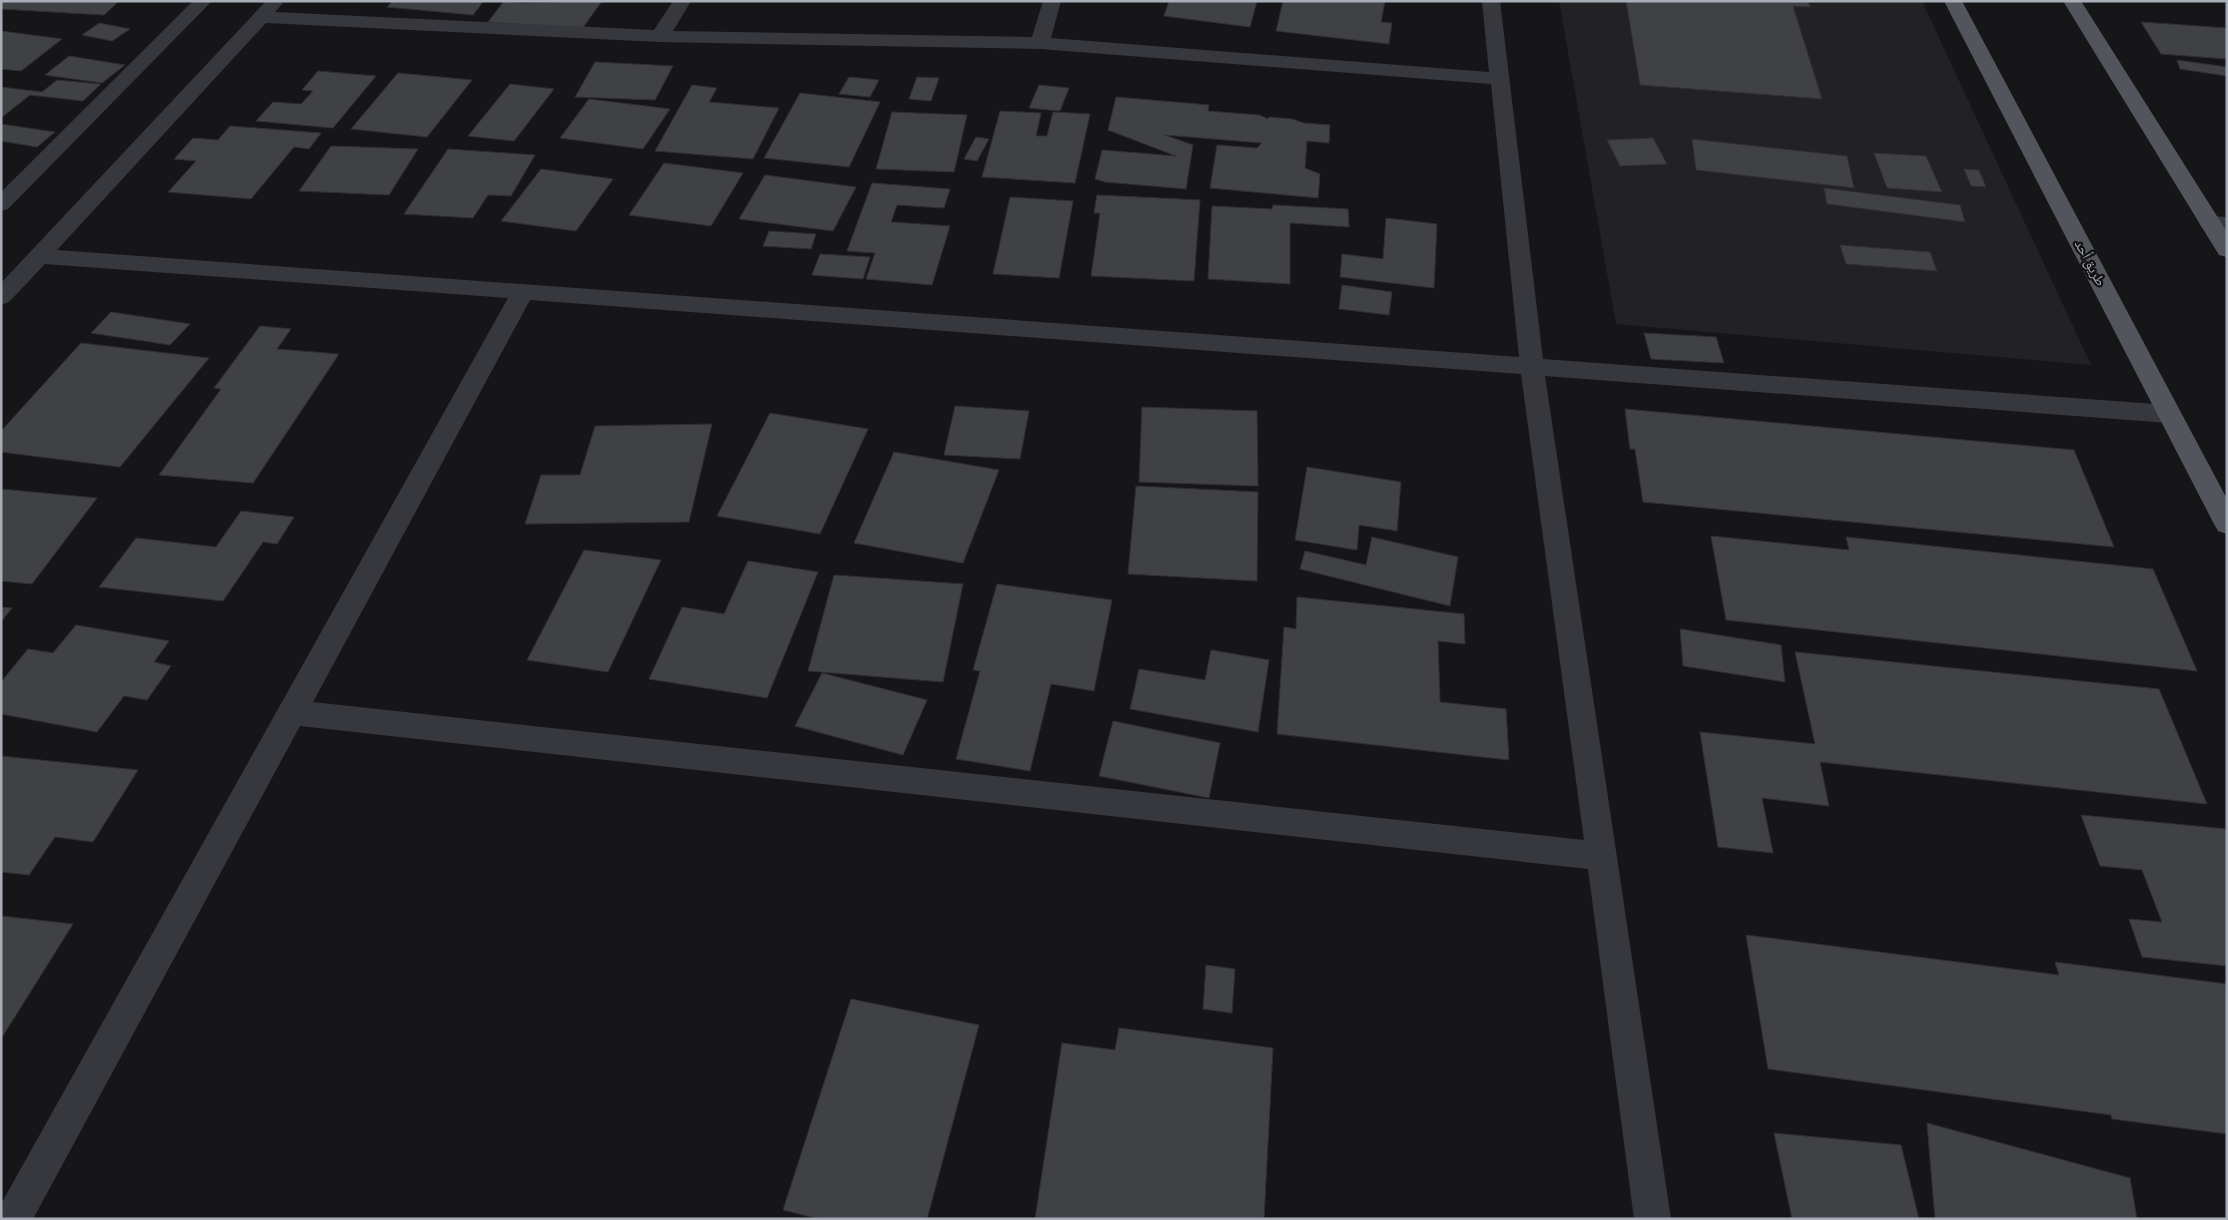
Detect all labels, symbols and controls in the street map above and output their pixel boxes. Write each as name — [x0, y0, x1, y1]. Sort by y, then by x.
street label: طريق أحد — [2070, 237, 2109, 289]

